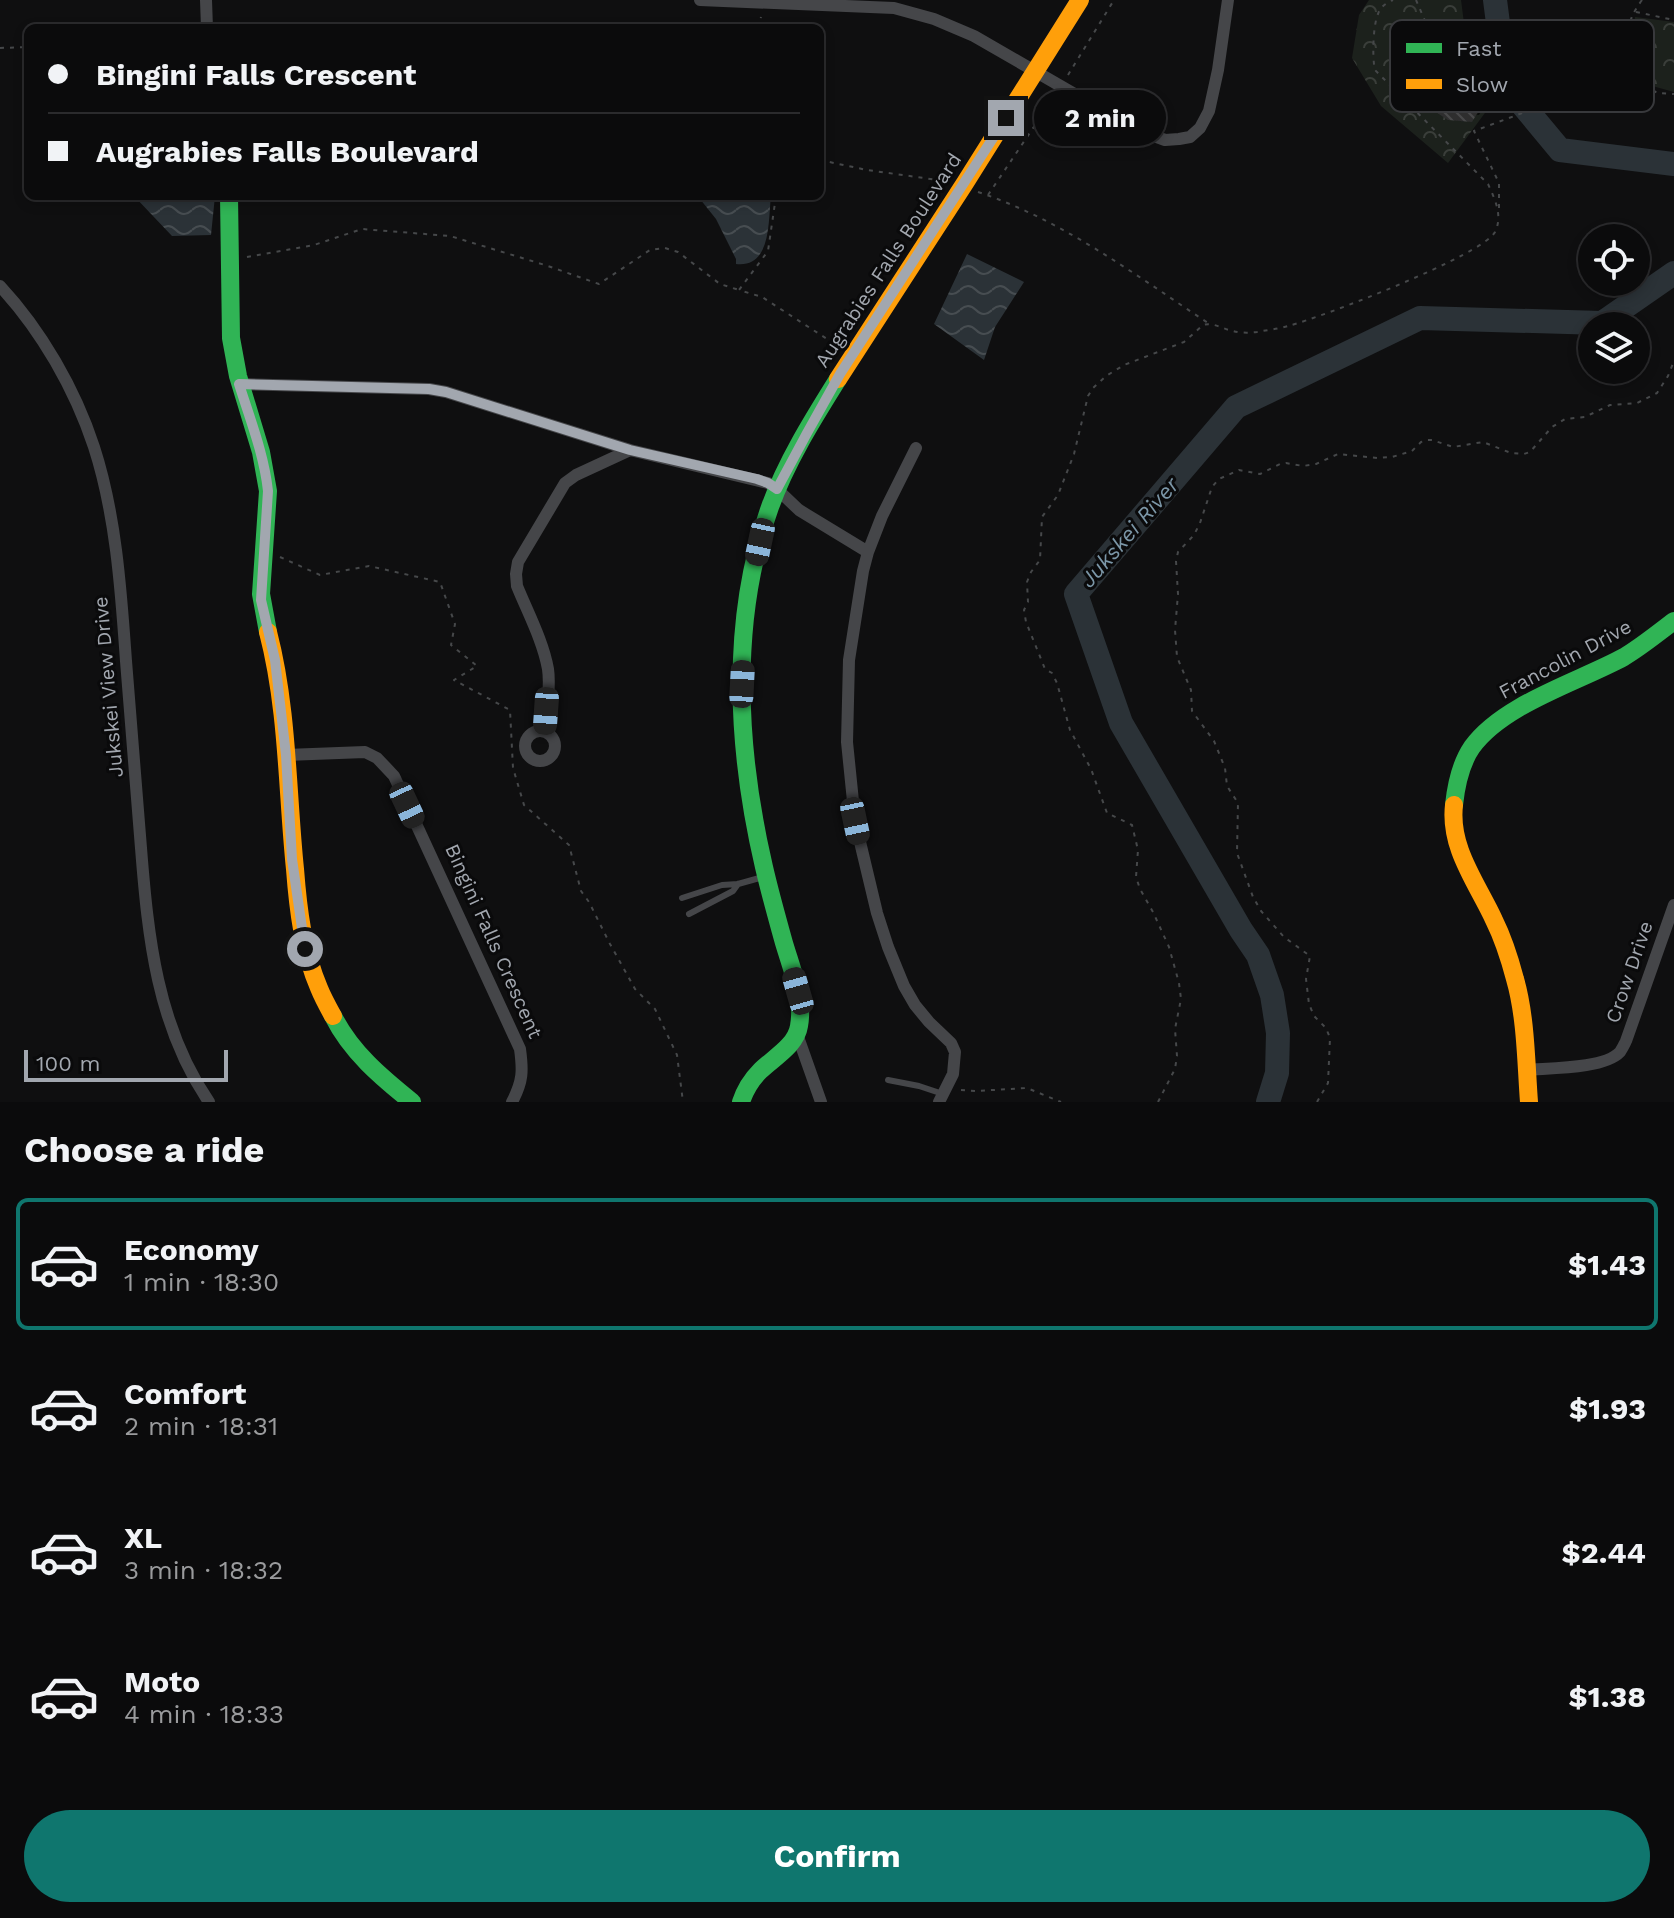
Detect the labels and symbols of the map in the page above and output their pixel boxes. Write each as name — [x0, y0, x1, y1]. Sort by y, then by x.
legend — [1390, 20, 1654, 112]
text: Fast — [1456, 36, 1502, 61]
text: Slow — [1456, 72, 1508, 97]
callout: 2 min — [1034, 90, 1166, 146]
route end — [988, 100, 1024, 136]
street label: Augrabies Falls Boulevard — [810, 148, 966, 372]
water label: Jukskei River — [1075, 471, 1185, 592]
car — [743, 516, 777, 568]
street label: Jukskei View Drive — [88, 596, 128, 778]
street label: Francolin Drive — [1495, 614, 1635, 704]
car — [729, 659, 755, 709]
car — [532, 686, 560, 736]
car — [386, 778, 428, 832]
car — [838, 795, 872, 847]
street label: Bingini Falls Crescent — [440, 840, 548, 1043]
street label: Crow Drive — [1600, 918, 1658, 1026]
route start — [287, 931, 323, 967]
car — [780, 965, 816, 1017]
scale bar — [24, 1046, 228, 1082]

